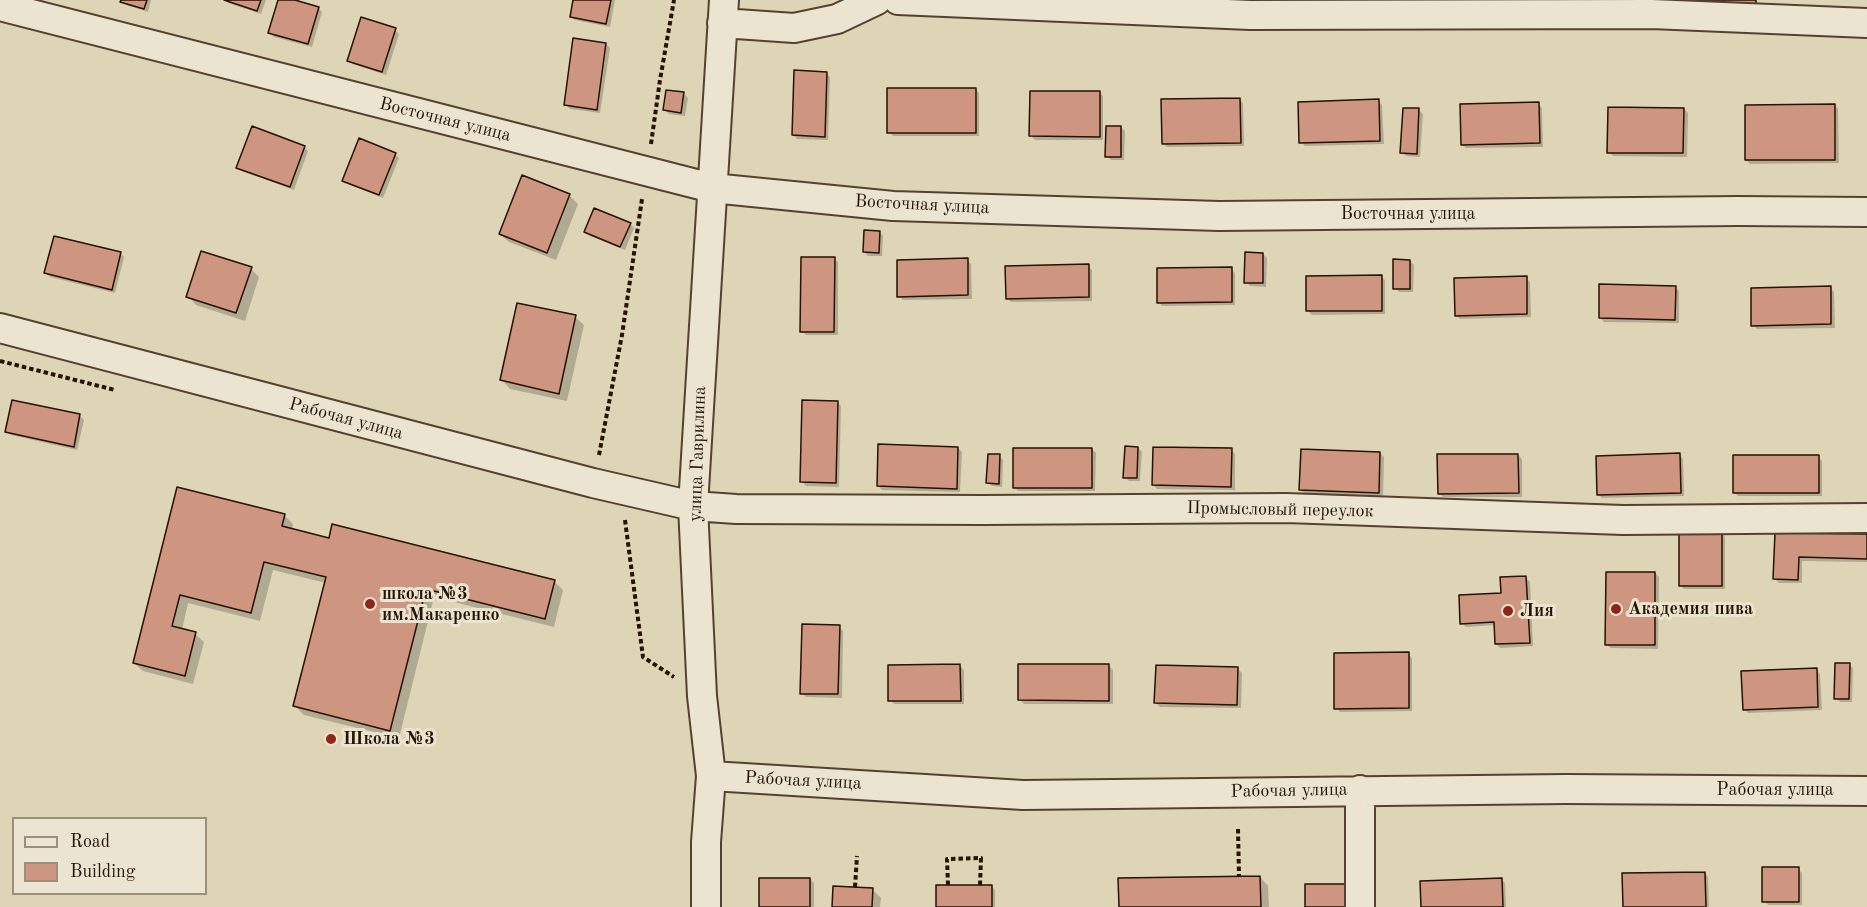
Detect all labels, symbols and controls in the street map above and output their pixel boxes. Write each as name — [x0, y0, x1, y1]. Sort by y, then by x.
street label: Восточная улица — [377, 93, 513, 147]
street label: Восточная улица — [854, 191, 990, 219]
street label: Восточная улица — [1341, 203, 1475, 225]
street label: улица Гаврилина — [685, 386, 711, 522]
street label: Рабочая улица — [287, 393, 405, 445]
street label: Промысловый переулок — [1186, 498, 1374, 522]
place label: школа №3 им.Макаренко — [382, 583, 500, 626]
marker: школа №3 им.Макаренко — [363, 597, 377, 611]
place label: Академия пива — [1628, 598, 1753, 620]
place label: Лия — [1520, 600, 1554, 622]
marker: Академия пива — [1609, 602, 1623, 616]
marker: Лия — [1501, 604, 1515, 618]
place label: Школа №3 — [343, 728, 435, 750]
marker: Школа №3 — [324, 732, 338, 746]
street label: Рабочая улица — [744, 767, 862, 795]
street label: Рабочая улица — [1230, 779, 1348, 803]
street label: Рабочая улица — [1716, 779, 1834, 801]
legend — [12, 817, 207, 895]
text: Road — [70, 833, 110, 851]
text: Building — [70, 863, 135, 881]

